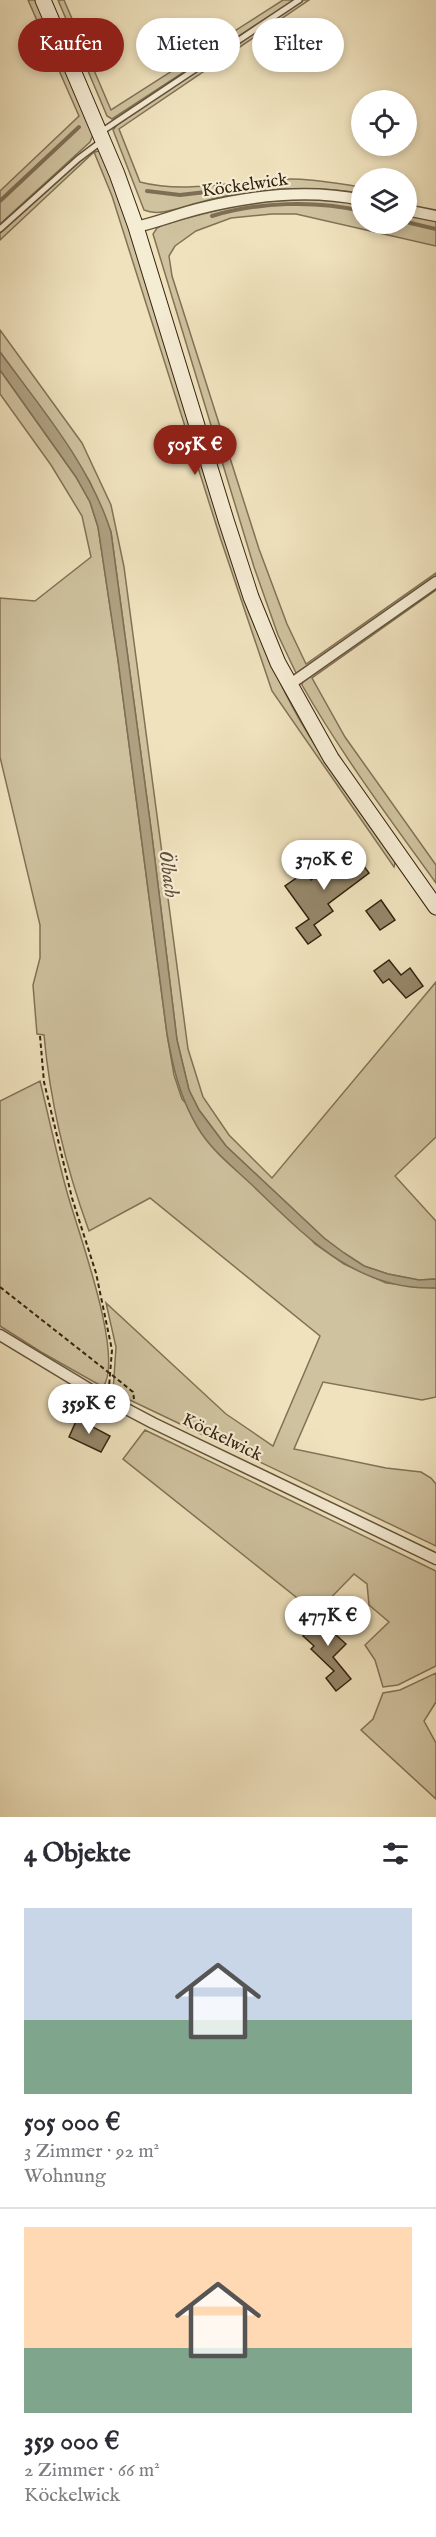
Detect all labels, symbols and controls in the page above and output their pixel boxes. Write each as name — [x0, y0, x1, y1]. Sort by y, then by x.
chip: Kaufen — [18, 18, 124, 72]
chip: Mieten — [136, 18, 240, 72]
chip: Filter — [252, 18, 344, 72]
map controls — [351, 90, 417, 234]
button: locate — [351, 90, 417, 156]
button: layers — [351, 168, 417, 234]
street label: Köckelwick — [201, 169, 290, 203]
pin: 505K € — [146, 425, 244, 476]
text: 505K € — [168, 432, 222, 457]
pin: 370K € — [275, 840, 373, 891]
text: 370K € — [295, 847, 353, 872]
water label: Ölbach — [152, 849, 185, 900]
pin: 359K € — [40, 1384, 138, 1435]
text: 359K € — [62, 1391, 116, 1416]
street label: Köckelwick — [178, 1409, 266, 1467]
pin: 477K € — [279, 1596, 377, 1647]
text: 477K € — [299, 1603, 357, 1628]
text: 4 Objekte — [24, 1837, 131, 1870]
icon: filters — [379, 1837, 412, 1870]
icon: home — [164, 1947, 272, 2055]
text: 505 000 € — [24, 2106, 120, 2139]
text: 3 Zimmer · 92 m² — [24, 2139, 159, 2164]
text: Wohnung — [24, 2164, 106, 2189]
icon: home — [164, 2266, 272, 2374]
text: 359 000 € — [24, 2425, 119, 2458]
text: 2 Zimmer · 66 m² — [24, 2458, 160, 2483]
text: Köckelwick — [24, 2483, 120, 2508]

